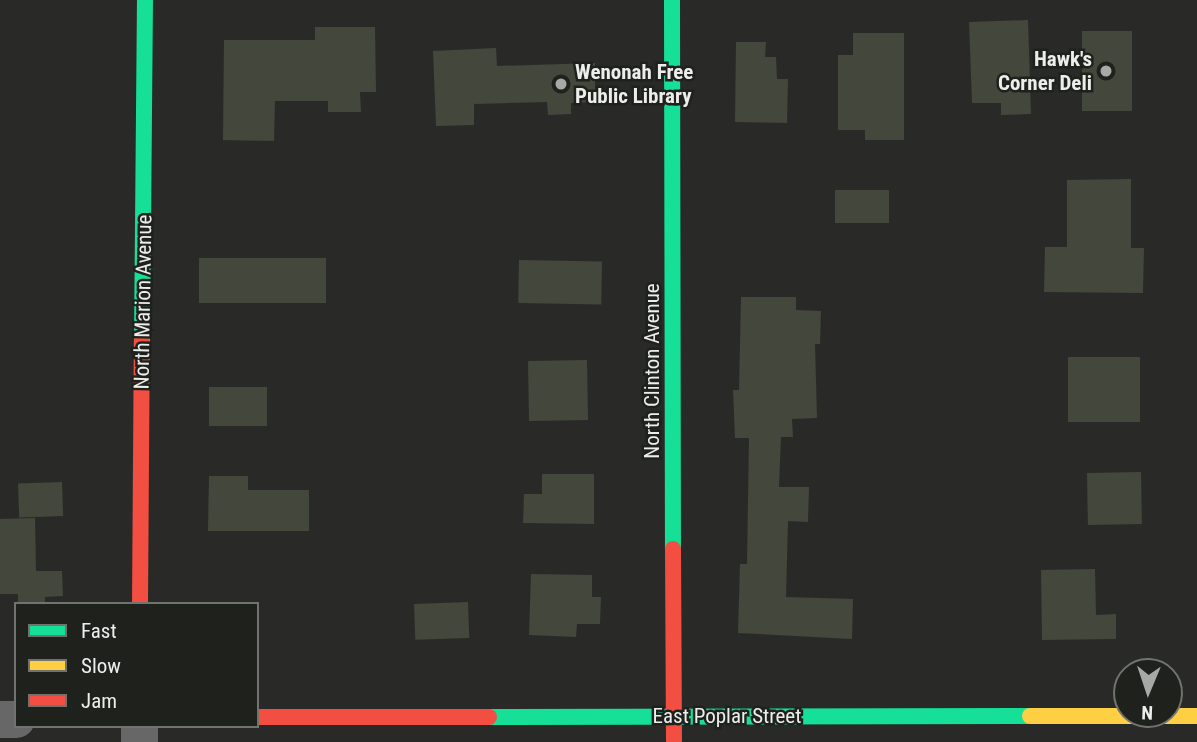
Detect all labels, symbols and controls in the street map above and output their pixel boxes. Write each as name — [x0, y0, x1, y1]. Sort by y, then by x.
place label: Hawk's Corner Deli — [998, 46, 1092, 96]
place label: Wenonah Free Public Library — [575, 59, 693, 109]
marker: Hawk's Corner Deli — [1098, 63, 1114, 79]
marker: Wenonah Free Public Library — [553, 76, 569, 92]
street label: North Marion Avenue — [129, 214, 157, 390]
street label: North Clinton Avenue — [639, 283, 665, 459]
legend — [14, 602, 259, 728]
text: Fast — [81, 619, 117, 643]
text: Slow — [81, 654, 121, 678]
north arrow — [1113, 658, 1183, 728]
text: Jam — [81, 689, 117, 713]
text: N — [1141, 701, 1154, 724]
street label: East Poplar Street — [653, 703, 801, 729]

